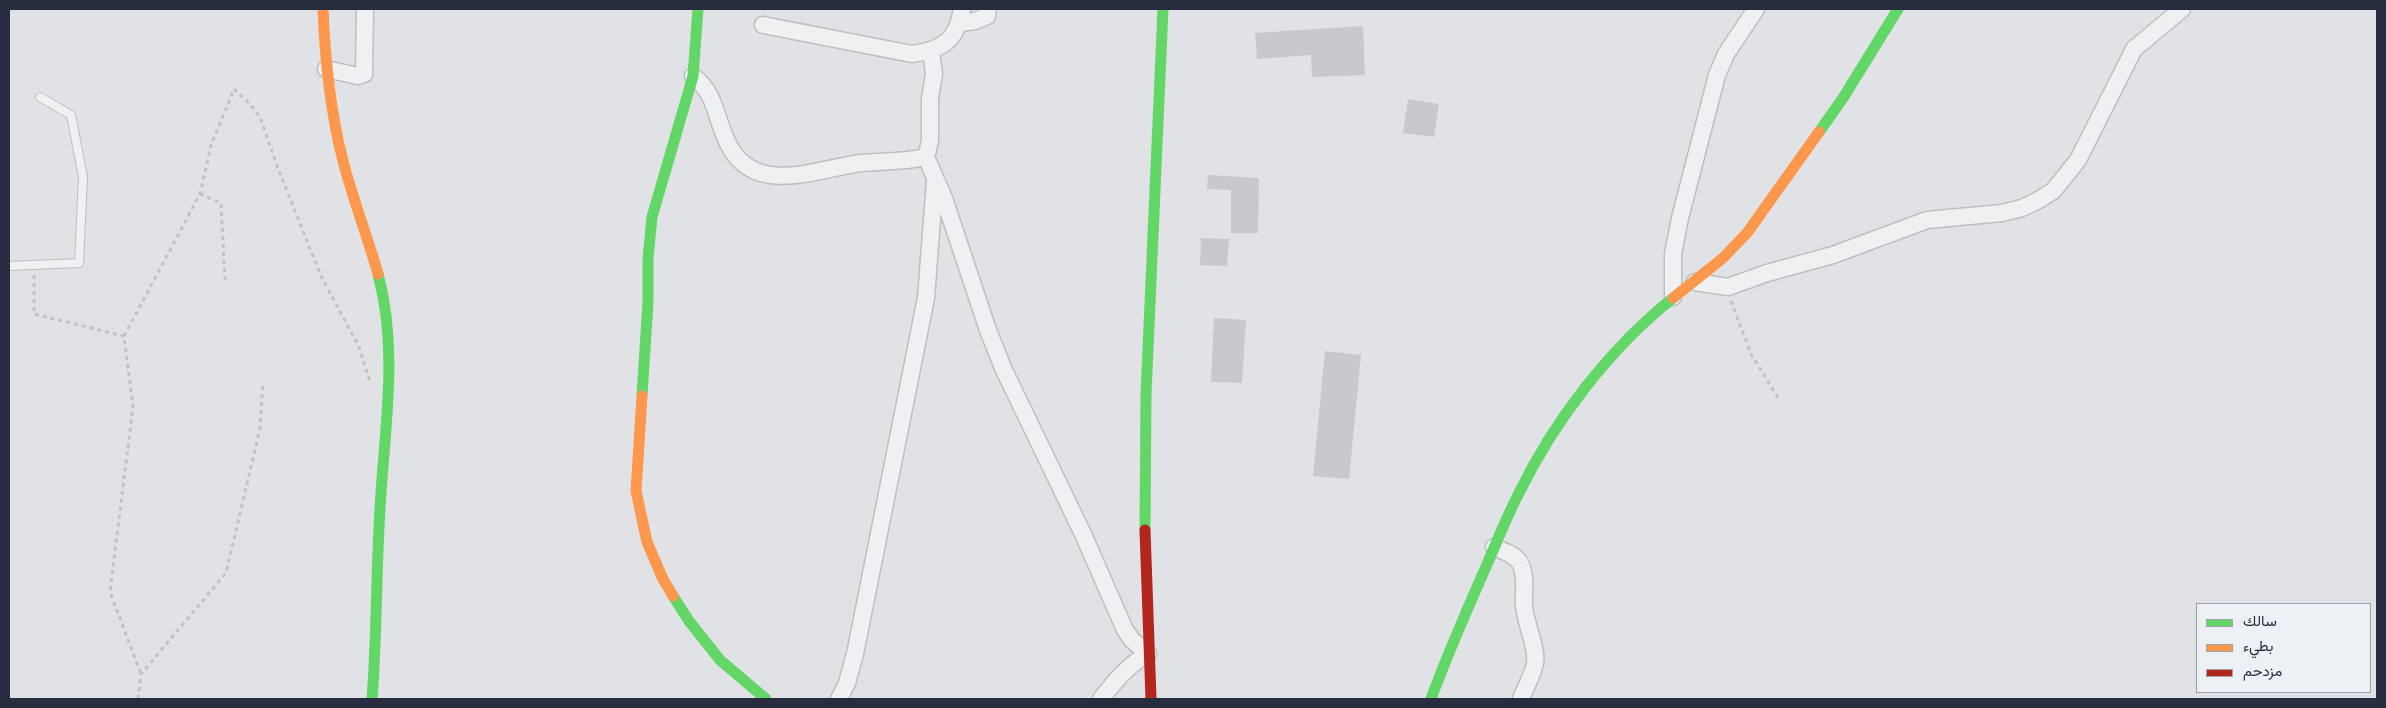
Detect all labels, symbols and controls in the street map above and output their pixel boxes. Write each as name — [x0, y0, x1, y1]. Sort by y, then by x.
legend — [2196, 603, 2371, 693]
text: سالك — [2243, 612, 2277, 630]
text: بطيء — [2243, 637, 2273, 655]
text: مزدحم — [2243, 662, 2282, 680]

